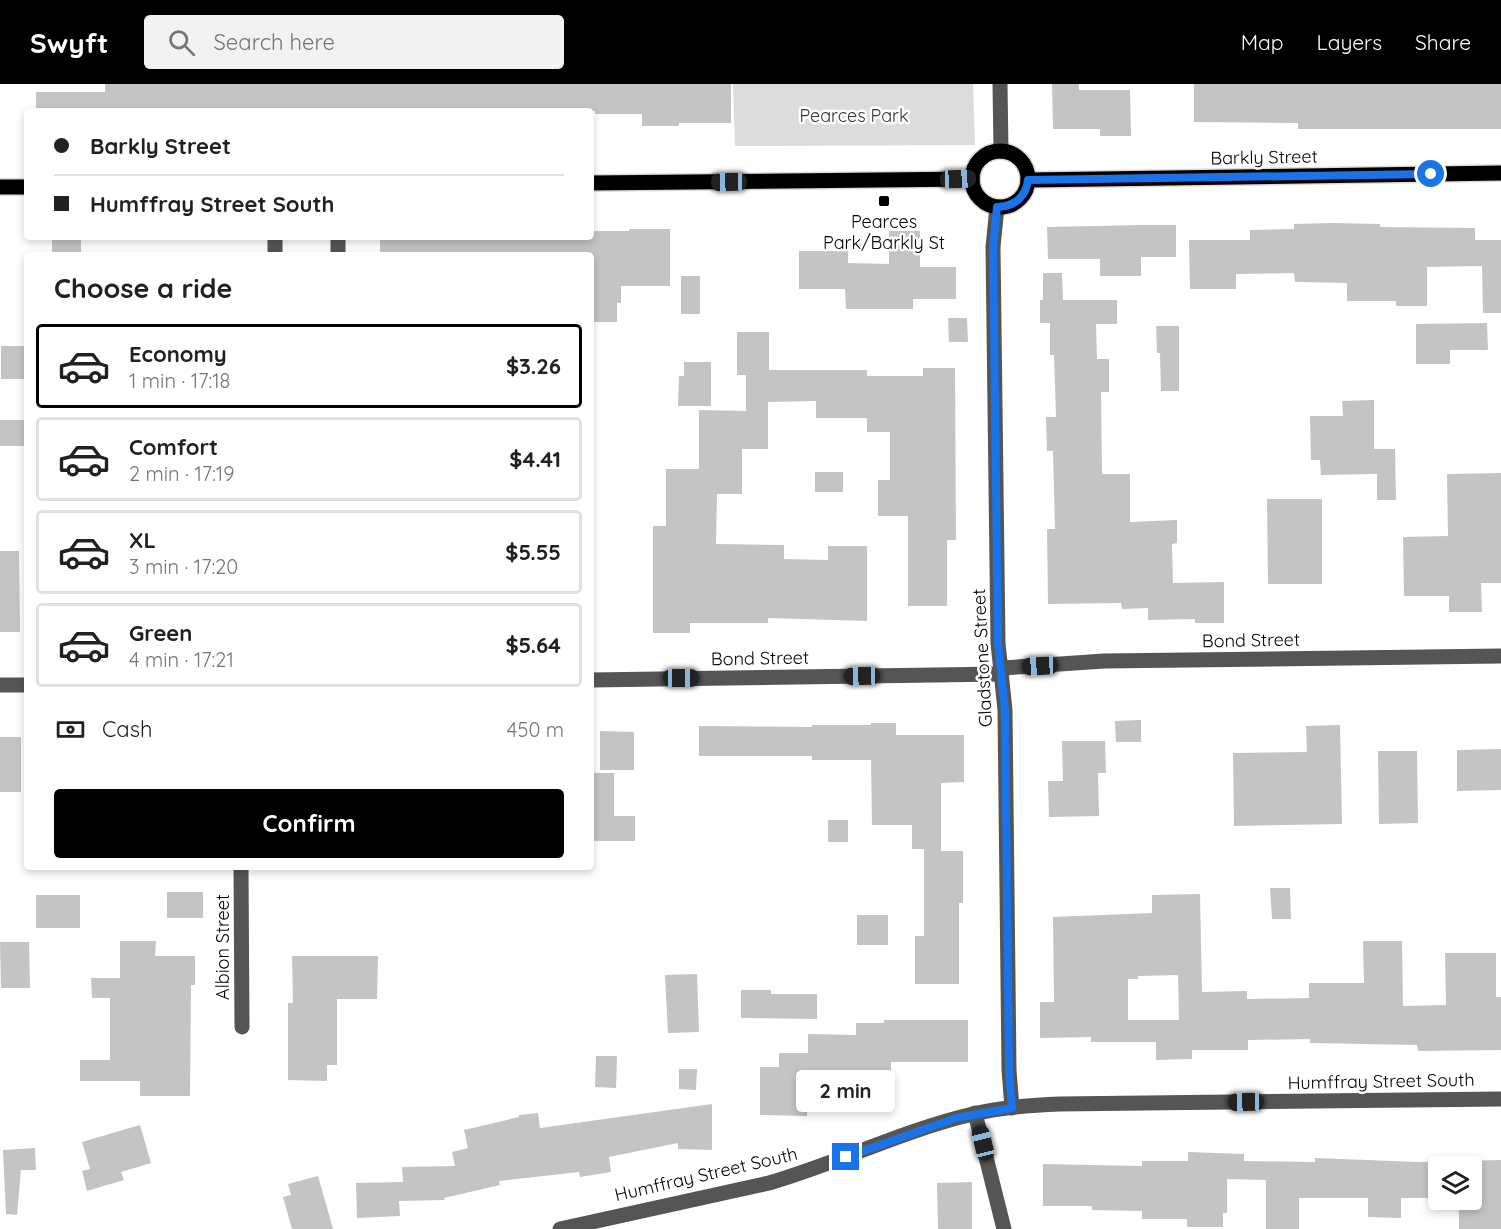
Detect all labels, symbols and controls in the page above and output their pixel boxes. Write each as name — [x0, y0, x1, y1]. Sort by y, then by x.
search box — [144, 15, 564, 69]
text: Swyft — [30, 25, 108, 60]
icon: search — [165, 26, 198, 59]
text: Search here — [213, 28, 335, 56]
text: Map — [1241, 29, 1284, 55]
text: Layers — [1317, 29, 1382, 55]
text: Share — [1415, 29, 1471, 55]
park label: Pearces Park — [799, 104, 909, 127]
text: Barkly Street — [90, 132, 231, 160]
street label: Barkly Street — [1210, 145, 1318, 169]
route start — [1417, 160, 1444, 187]
car — [940, 169, 976, 189]
car — [711, 173, 747, 191]
text: Humffray Street South — [90, 190, 334, 218]
marker: Pearces Park/Barkly St — [877, 194, 891, 208]
place label: Pearces Park/Barkly St — [823, 210, 945, 254]
text: Choose a ride — [54, 271, 232, 305]
icon: car — [57, 339, 111, 393]
text: Economy — [129, 340, 227, 368]
text: $3.26 — [506, 352, 561, 380]
text: 1 min · 17:18 — [129, 368, 230, 393]
icon: car — [57, 432, 111, 486]
text: Comfort — [129, 433, 218, 461]
text: $4.41 — [509, 445, 561, 473]
text: 2 min · 17:19 — [129, 461, 234, 486]
icon: car — [57, 525, 111, 579]
text: XL — [129, 526, 156, 554]
text: $5.55 — [505, 538, 561, 566]
text: 3 min · 17:20 — [129, 554, 238, 579]
street label: Gladstone Street — [967, 588, 997, 728]
icon: car — [57, 618, 111, 672]
text: Green — [129, 619, 192, 647]
street label: Bond Street — [1202, 628, 1300, 652]
text: $5.64 — [505, 631, 561, 659]
street label: Bond Street — [711, 646, 809, 670]
text: 4 min · 17:21 — [129, 647, 234, 672]
car — [1022, 656, 1058, 676]
car — [844, 667, 880, 685]
car — [663, 669, 699, 687]
icon: cash — [54, 713, 87, 746]
text: Cash — [102, 715, 153, 743]
text: 450 m — [507, 717, 564, 742]
button: Confirm — [54, 789, 564, 858]
street label: Albion Street — [211, 894, 234, 1000]
street label: Humffray Street South — [1287, 1068, 1475, 1094]
callout: 2 min — [796, 1070, 896, 1112]
text: 2 min — [819, 1078, 872, 1103]
car — [1228, 1093, 1264, 1111]
car — [970, 1123, 996, 1163]
street label: Humffray Street South — [612, 1142, 800, 1206]
route end — [832, 1143, 859, 1170]
map controls — [1428, 1156, 1482, 1210]
button: layers — [1428, 1156, 1482, 1210]

